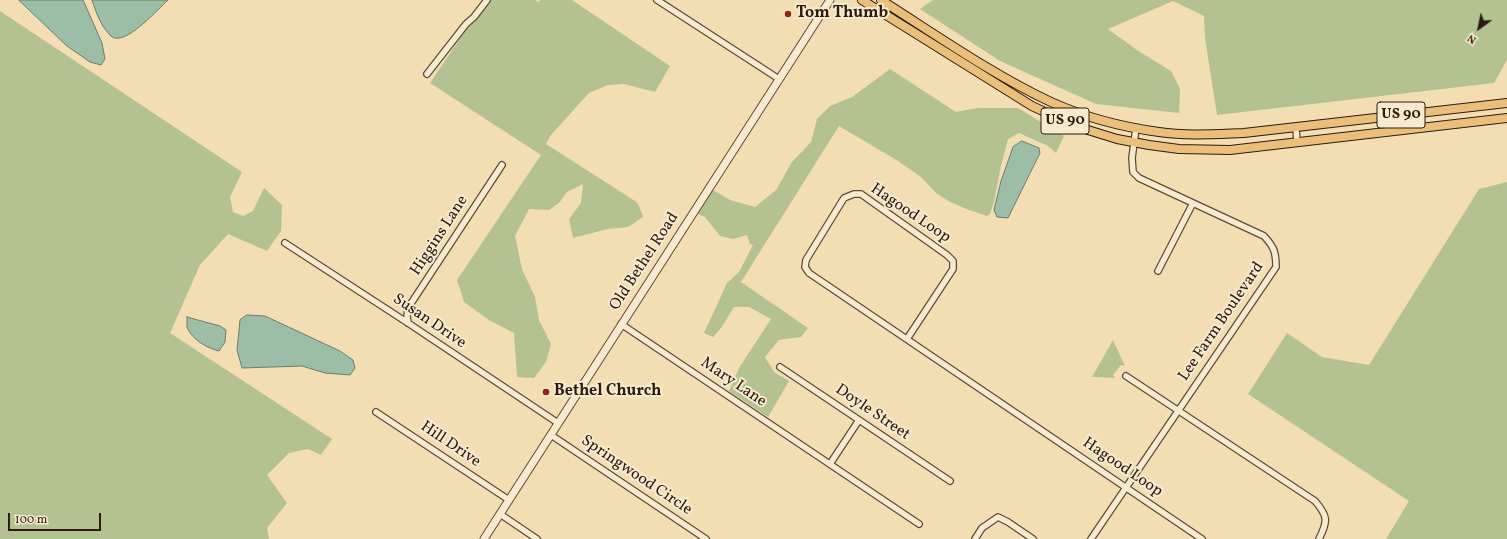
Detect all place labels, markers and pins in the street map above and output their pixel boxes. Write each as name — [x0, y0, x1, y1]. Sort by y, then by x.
place label: Tom Thumb — [796, 4, 888, 24]
marker: Tom Thumb — [783, 9, 793, 19]
place label: Bethel Church — [554, 382, 661, 402]
marker: Bethel Church — [541, 387, 551, 397]

